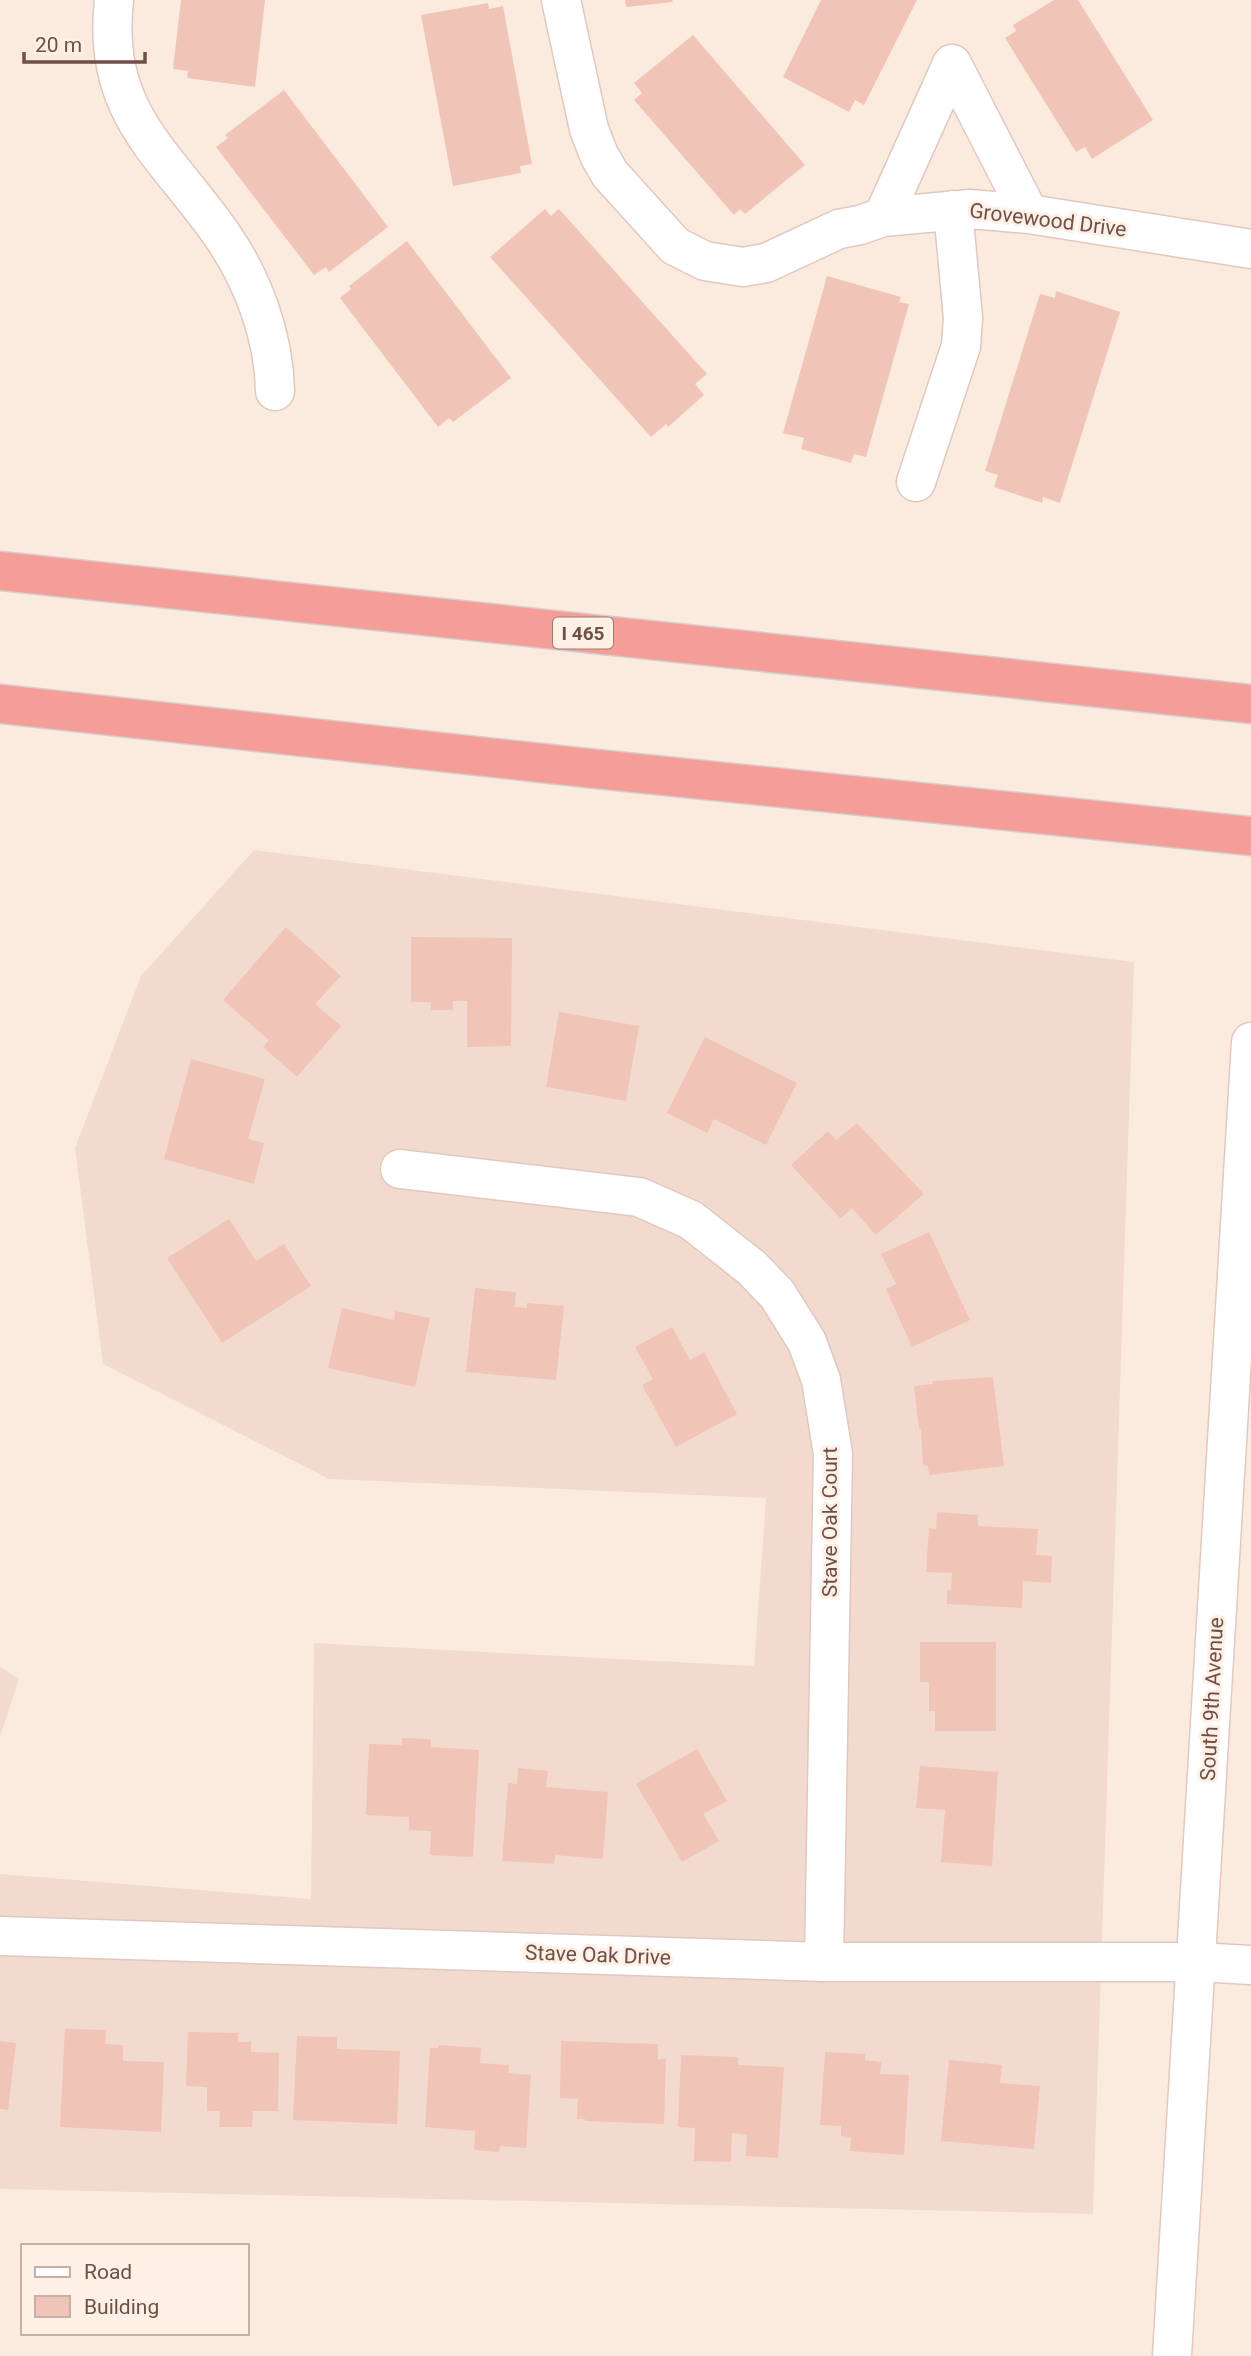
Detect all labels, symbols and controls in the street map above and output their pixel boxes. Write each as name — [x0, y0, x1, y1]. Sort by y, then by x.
scale bar — [24, 21, 145, 65]
text: 20 m — [35, 33, 82, 57]
street label: Grovewood Drive — [968, 198, 1128, 242]
road number: I 465 — [553, 618, 613, 648]
street label: Stave Oak Court — [818, 1447, 842, 1597]
street label: South 9th Avenue — [1196, 1617, 1228, 1781]
street label: Stave Oak Drive — [525, 1940, 671, 1970]
legend — [21, 2244, 248, 2335]
text: Road — [84, 2260, 132, 2284]
text: Building — [84, 2295, 159, 2319]

